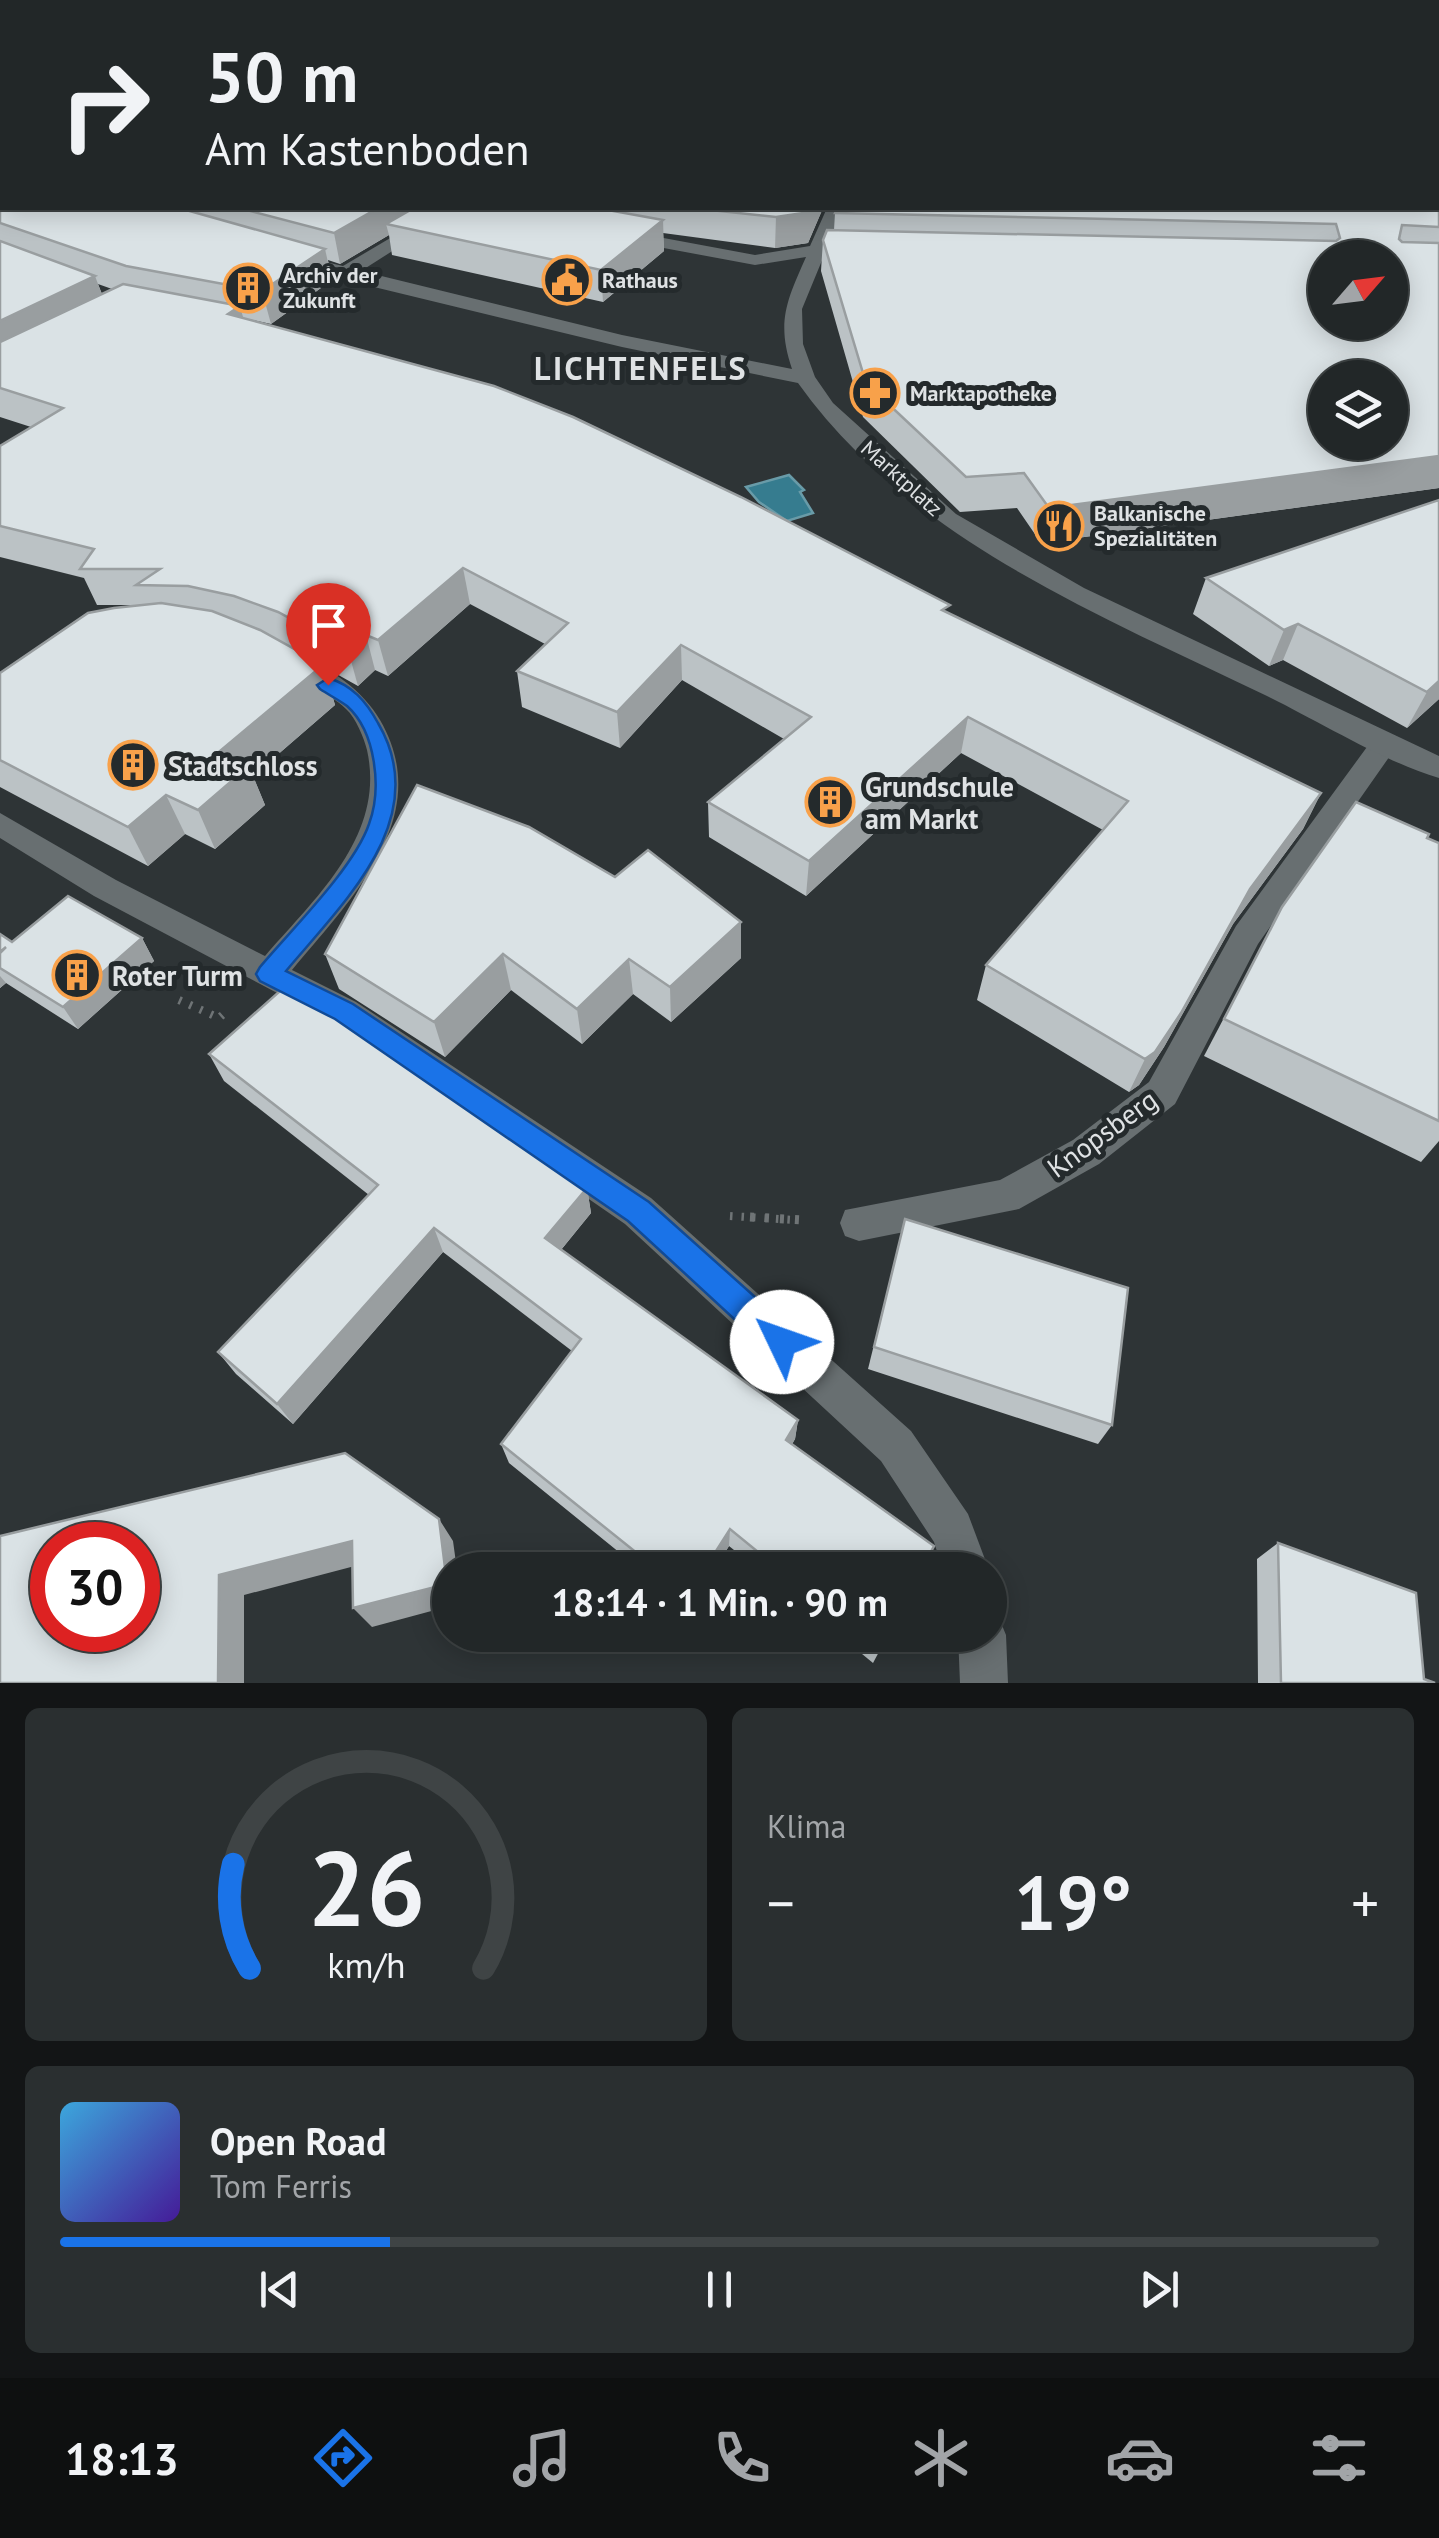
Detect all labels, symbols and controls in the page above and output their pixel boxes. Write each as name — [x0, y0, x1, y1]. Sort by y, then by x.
text: 50 m — [205, 31, 358, 121]
icon: right — [40, 40, 170, 170]
text: Am Kastenboden — [205, 119, 530, 177]
north arrow — [1308, 240, 1408, 340]
map controls — [1308, 240, 1408, 460]
public building icon: Rathaus — [541, 254, 593, 306]
place label: Archiv der Zukunft — [283, 261, 378, 314]
building icon: Archiv der Zukunft — [222, 262, 274, 314]
place label: Rathaus — [602, 266, 678, 294]
district label: LICHTENFELS — [534, 347, 748, 389]
button: layers — [1308, 360, 1408, 460]
pharmacy icon: Marktapotheke — [849, 367, 901, 419]
place label: Marktapotheke — [910, 379, 1052, 407]
street label: Marktplatz — [855, 434, 949, 522]
place label: Balkanische Spezialitäten — [1094, 499, 1217, 552]
restaurant icon: Balkanische Spezialitäten — [1033, 500, 1085, 552]
pin — [286, 583, 371, 686]
icon: arrive — [301, 598, 356, 653]
building icon: Stadtschloss — [107, 739, 159, 791]
place label: Stadtschloss — [168, 747, 318, 784]
place label: Grundschule am Markt — [865, 768, 1014, 837]
building icon: Grundschule am Markt — [804, 776, 856, 828]
building icon: Roter Turm — [51, 949, 103, 1001]
place label: Roter Turm — [112, 957, 243, 994]
street label: Knopsberg — [1040, 1081, 1164, 1185]
position arrow — [730, 1290, 834, 1394]
speed limit sign: 30 — [30, 1522, 160, 1652]
text: 18:14 · 1 Min. · 90 m — [551, 1577, 888, 1626]
text: Klima — [767, 1805, 846, 1847]
text: 26 — [307, 1820, 425, 1955]
text: 19° — [1014, 1854, 1132, 1951]
text: − — [767, 1867, 795, 1938]
text: + — [1351, 1867, 1379, 1938]
text: km/h — [327, 1942, 405, 1988]
text: Open Road — [210, 2116, 386, 2165]
text: Tom Ferris — [210, 2165, 352, 2207]
icon: previous — [252, 2262, 307, 2317]
icon: pause — [692, 2262, 747, 2317]
icon: next — [1132, 2262, 1187, 2317]
icon: directions — [308, 2423, 378, 2493]
icon: music — [507, 2423, 577, 2493]
icon: phone — [707, 2423, 777, 2493]
icon: climate — [906, 2423, 976, 2493]
icon: car — [1105, 2423, 1175, 2493]
icon: filters — [1304, 2423, 1374, 2493]
text: 18:13 — [65, 2429, 179, 2487]

